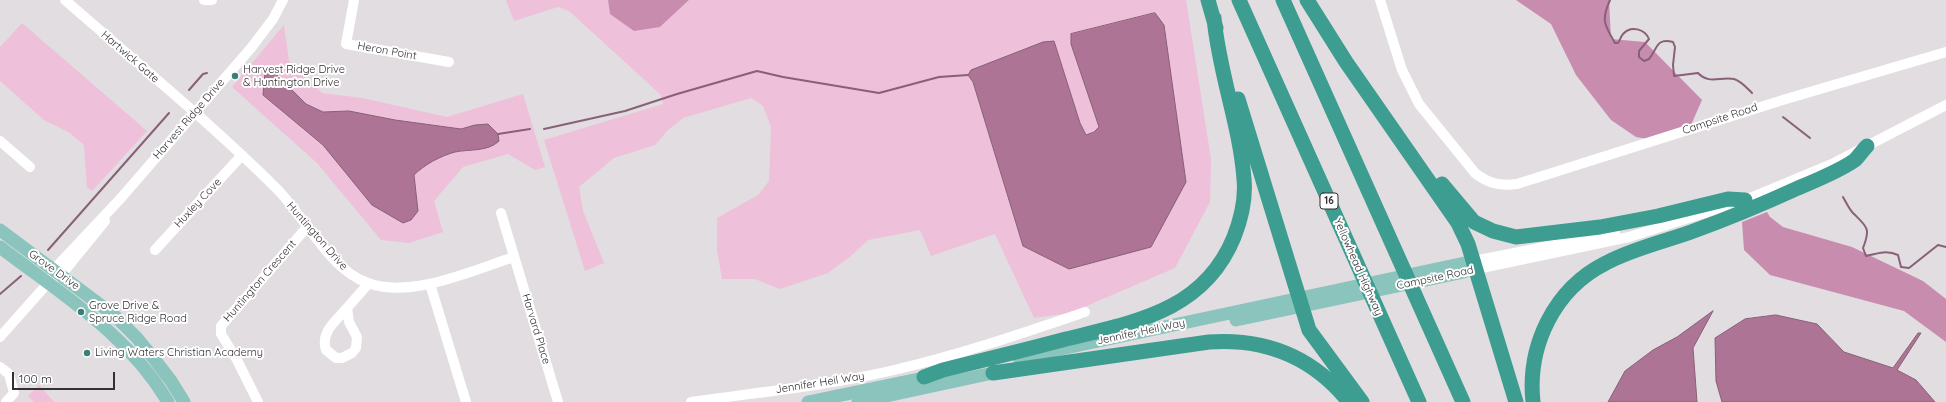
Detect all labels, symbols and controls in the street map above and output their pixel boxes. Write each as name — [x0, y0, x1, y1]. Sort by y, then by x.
street label: Hartwick Gate — [98, 28, 162, 86]
street label: Heron Point — [356, 39, 418, 63]
place label: Harvest Ridge Drive & Huntington Drive — [243, 63, 345, 89]
marker: Harvest Ridge Drive & Huntington Drive — [230, 71, 240, 81]
street label: Harvest Ridge Drive — [151, 76, 227, 162]
street label: Campsite Road — [1681, 101, 1759, 137]
street label: Huxley Cove — [172, 175, 224, 231]
road number: 16 — [1320, 193, 1338, 209]
street label: Huntington Drive — [284, 199, 350, 273]
street label: Yellowhead Highway — [1331, 216, 1385, 318]
street label: Huntington Crescent — [221, 237, 299, 325]
street label: Grove Drive — [26, 247, 82, 293]
street label: Campsite Road — [1395, 263, 1475, 293]
street label: Harvard Place — [519, 292, 553, 366]
place label: Grove Drive & Spruce Ridge Road — [89, 299, 187, 325]
marker: Grove Drive & Spruce Ridge Road — [76, 307, 86, 317]
street label: Jennifer Heil Way — [1096, 316, 1186, 348]
place label: Living Waters Christian Academy — [95, 346, 263, 360]
marker: Living Waters Christian Academy — [82, 348, 92, 358]
scale bar — [14, 364, 117, 390]
street label: Jennifer Heil Way — [775, 369, 865, 397]
text: 100 m — [19, 371, 52, 386]

